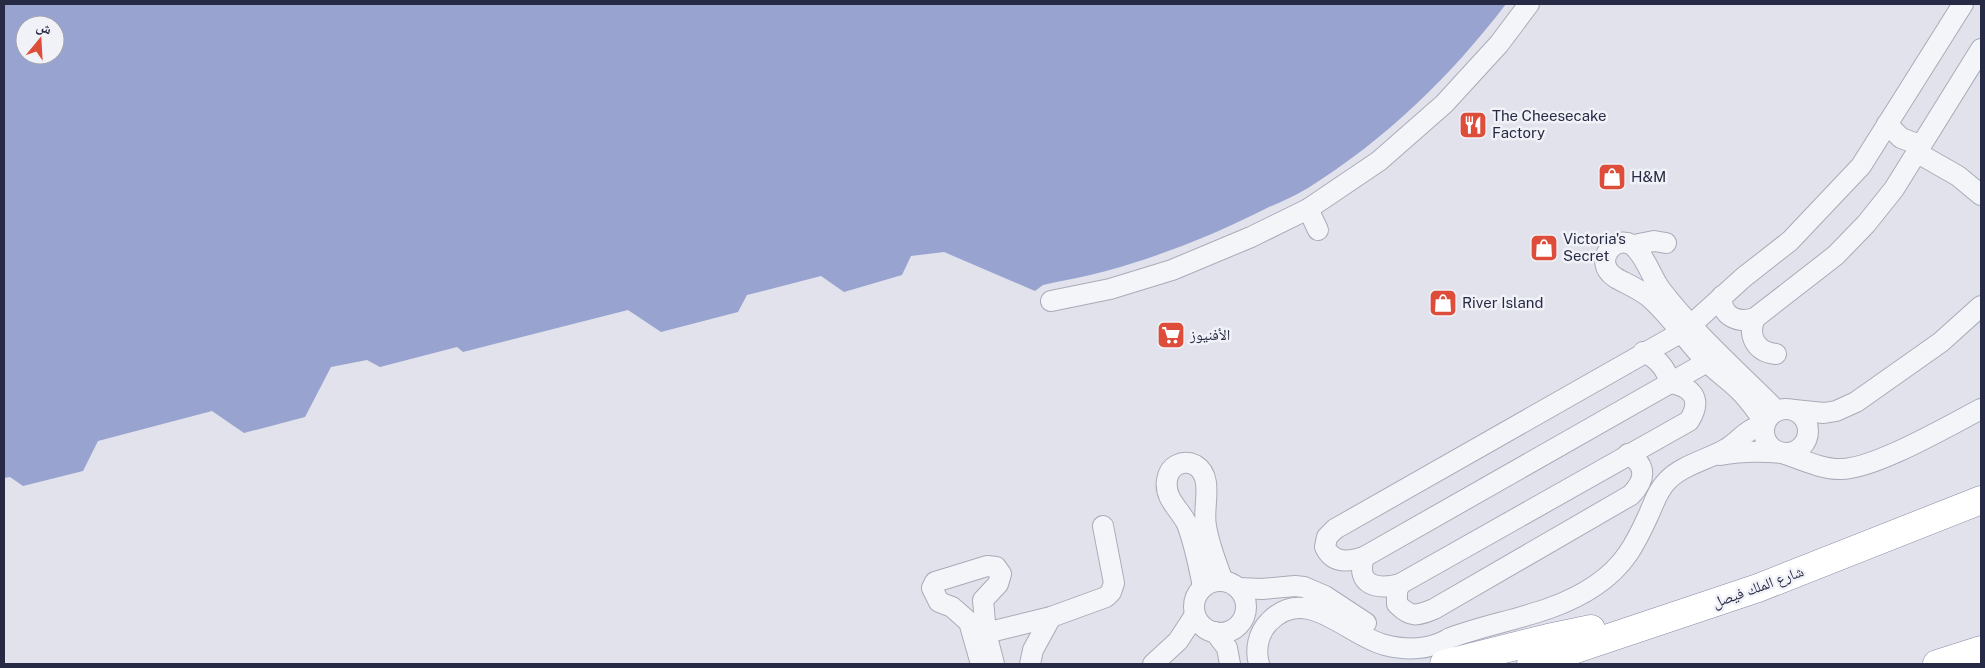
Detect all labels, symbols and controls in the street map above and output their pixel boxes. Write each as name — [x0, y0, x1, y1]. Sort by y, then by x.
north arrow — [15, 15, 65, 65]
text: ش — [34, 18, 54, 39]
place label: The Cheesecake Factory — [1492, 107, 1607, 141]
restaurant icon: The Cheesecake Factory — [1458, 110, 1488, 140]
shop icon: H&M — [1597, 162, 1627, 192]
place label: H&M — [1631, 168, 1666, 185]
place label: Victoria's Secret — [1563, 230, 1626, 264]
shop icon: Victoria's Secret — [1529, 233, 1559, 263]
shop icon: River Island — [1428, 288, 1458, 318]
place label: River Island — [1462, 294, 1543, 311]
supermarket icon: الأفنيوز — [1156, 320, 1186, 350]
place label: الأفنيوز — [1189, 326, 1230, 344]
street label: شارع الملك فيصل — [1710, 562, 1807, 613]

